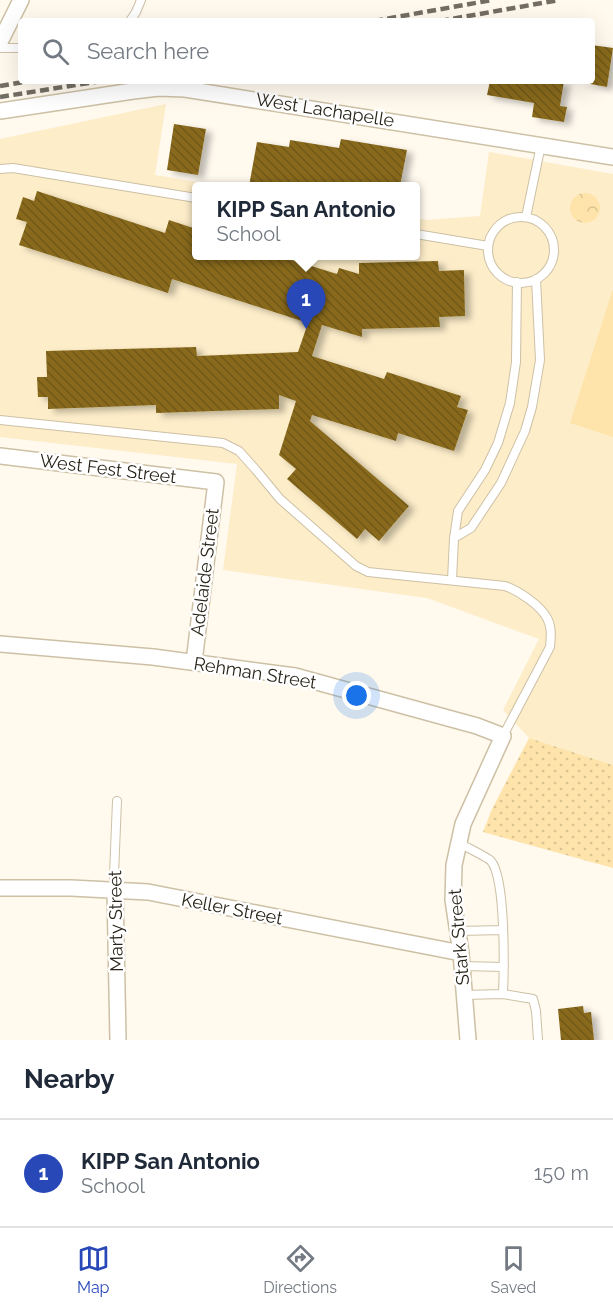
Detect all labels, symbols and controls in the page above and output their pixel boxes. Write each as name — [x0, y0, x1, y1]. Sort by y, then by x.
search box — [18, 18, 595, 84]
icon: search — [39, 35, 72, 68]
text: Search here — [87, 38, 209, 64]
street label: West Lachapelle — [254, 88, 396, 131]
popup — [192, 182, 420, 260]
text: KIPP San Antonio — [217, 196, 395, 222]
text: School — [217, 222, 281, 246]
pin: 1 — [286, 280, 326, 329]
street label: West Fest Street — [39, 450, 177, 487]
street label: Adelaide Street — [186, 507, 223, 637]
street label: Rehman Street — [192, 652, 318, 693]
your location — [342, 681, 371, 710]
street label: Marty Street — [104, 870, 127, 972]
street label: Keller Street — [180, 888, 284, 929]
street label: Stark Street — [444, 888, 473, 986]
text: Nearby — [24, 1064, 114, 1094]
text: KIPP San Antonio — [81, 1148, 260, 1174]
text: 1 — [39, 1161, 48, 1185]
text: 150 m — [534, 1161, 589, 1185]
text: School — [81, 1174, 145, 1198]
tab: Map — [77, 1242, 110, 1297]
tab: Directions — [263, 1242, 337, 1297]
tab: Saved — [490, 1242, 536, 1297]

